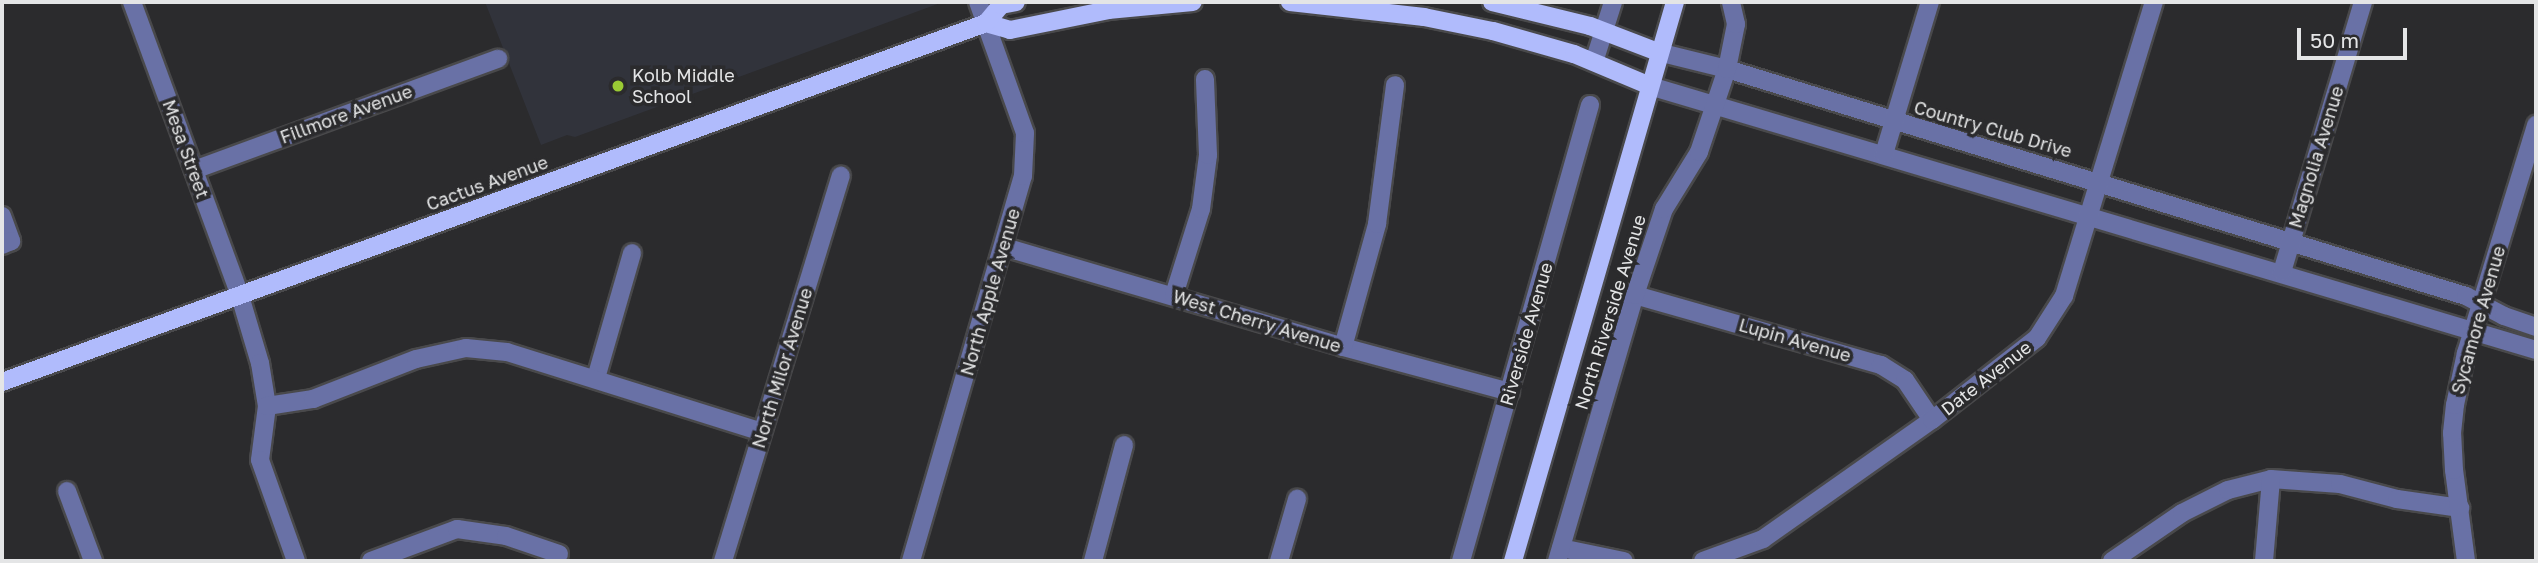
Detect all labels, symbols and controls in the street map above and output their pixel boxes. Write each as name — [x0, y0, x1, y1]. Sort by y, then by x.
scale bar — [2300, 14, 2410, 58]
text: 50 m — [2310, 27, 2359, 53]
place label: Kolb Middle School — [632, 65, 735, 108]
marker: Kolb Middle School — [610, 78, 626, 94]
street label: Fillmore Avenue — [277, 80, 415, 148]
street label: Magnolia Avenue — [2284, 83, 2348, 231]
street label: Country Club Drive — [1912, 96, 2074, 162]
street label: Mesa Street — [158, 97, 214, 201]
street label: Cactus Avenue — [423, 151, 551, 215]
street label: North Apple Avenue — [956, 206, 1024, 378]
street label: North Riverside Avenue — [1570, 212, 1650, 412]
street label: Sycamore Avenue — [2447, 243, 2509, 397]
street label: Riverside Avenue — [1495, 260, 1557, 408]
street label: North Milor Avenue — [747, 285, 817, 451]
street label: West Cherry Avenue — [1170, 285, 1344, 357]
street label: Lupin Avenue — [1736, 314, 1854, 366]
street label: Date Avenue — [1937, 336, 2035, 420]

